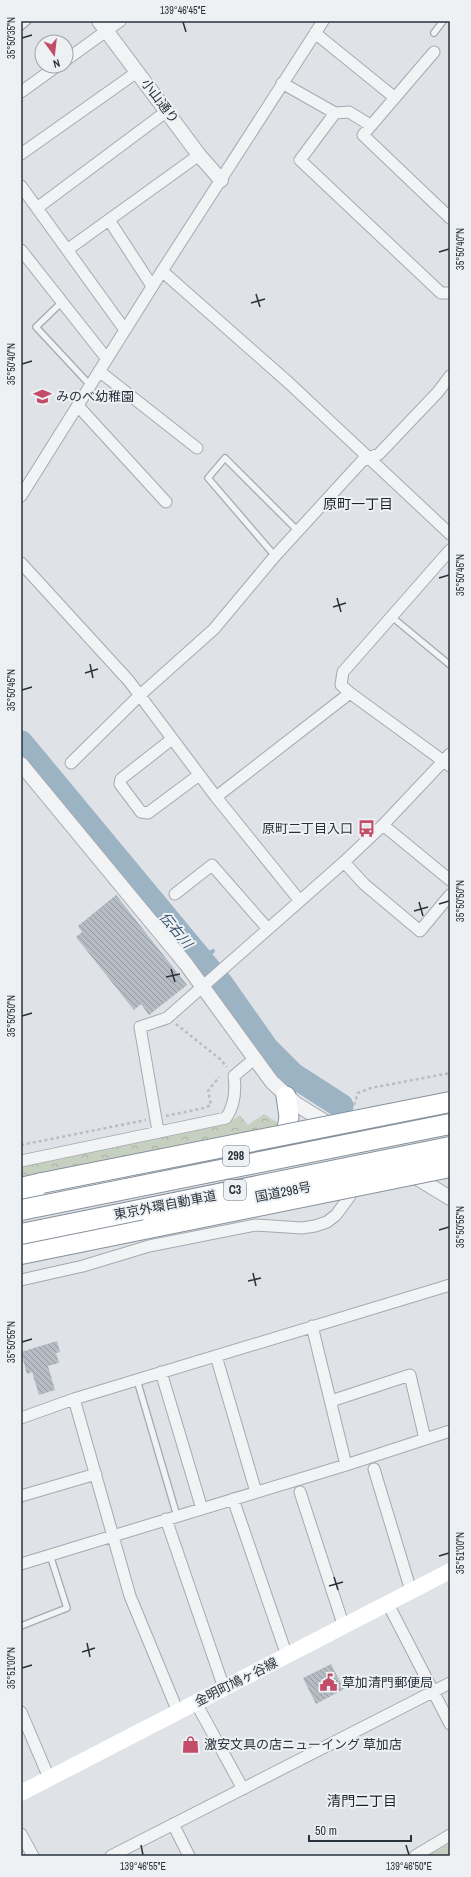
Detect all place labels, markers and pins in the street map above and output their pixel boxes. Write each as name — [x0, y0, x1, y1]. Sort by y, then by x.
school or university icon: みのべ幼稚園 — [33, 386, 53, 406]
place label: みのべ幼稚園 — [56, 388, 134, 405]
bus stop icon: 原町二丁目入口 — [356, 818, 376, 838]
place label: 原町二丁目入口 — [262, 820, 353, 837]
public building icon: 草加清門郵便局 — [319, 1672, 339, 1692]
place label: 草加清門郵便局 — [342, 1674, 433, 1691]
shop icon: 激安文具の店ニューイング 草加店 — [181, 1734, 201, 1754]
place label: 激安文具の店ニューイング 草加店 — [204, 1736, 402, 1753]

